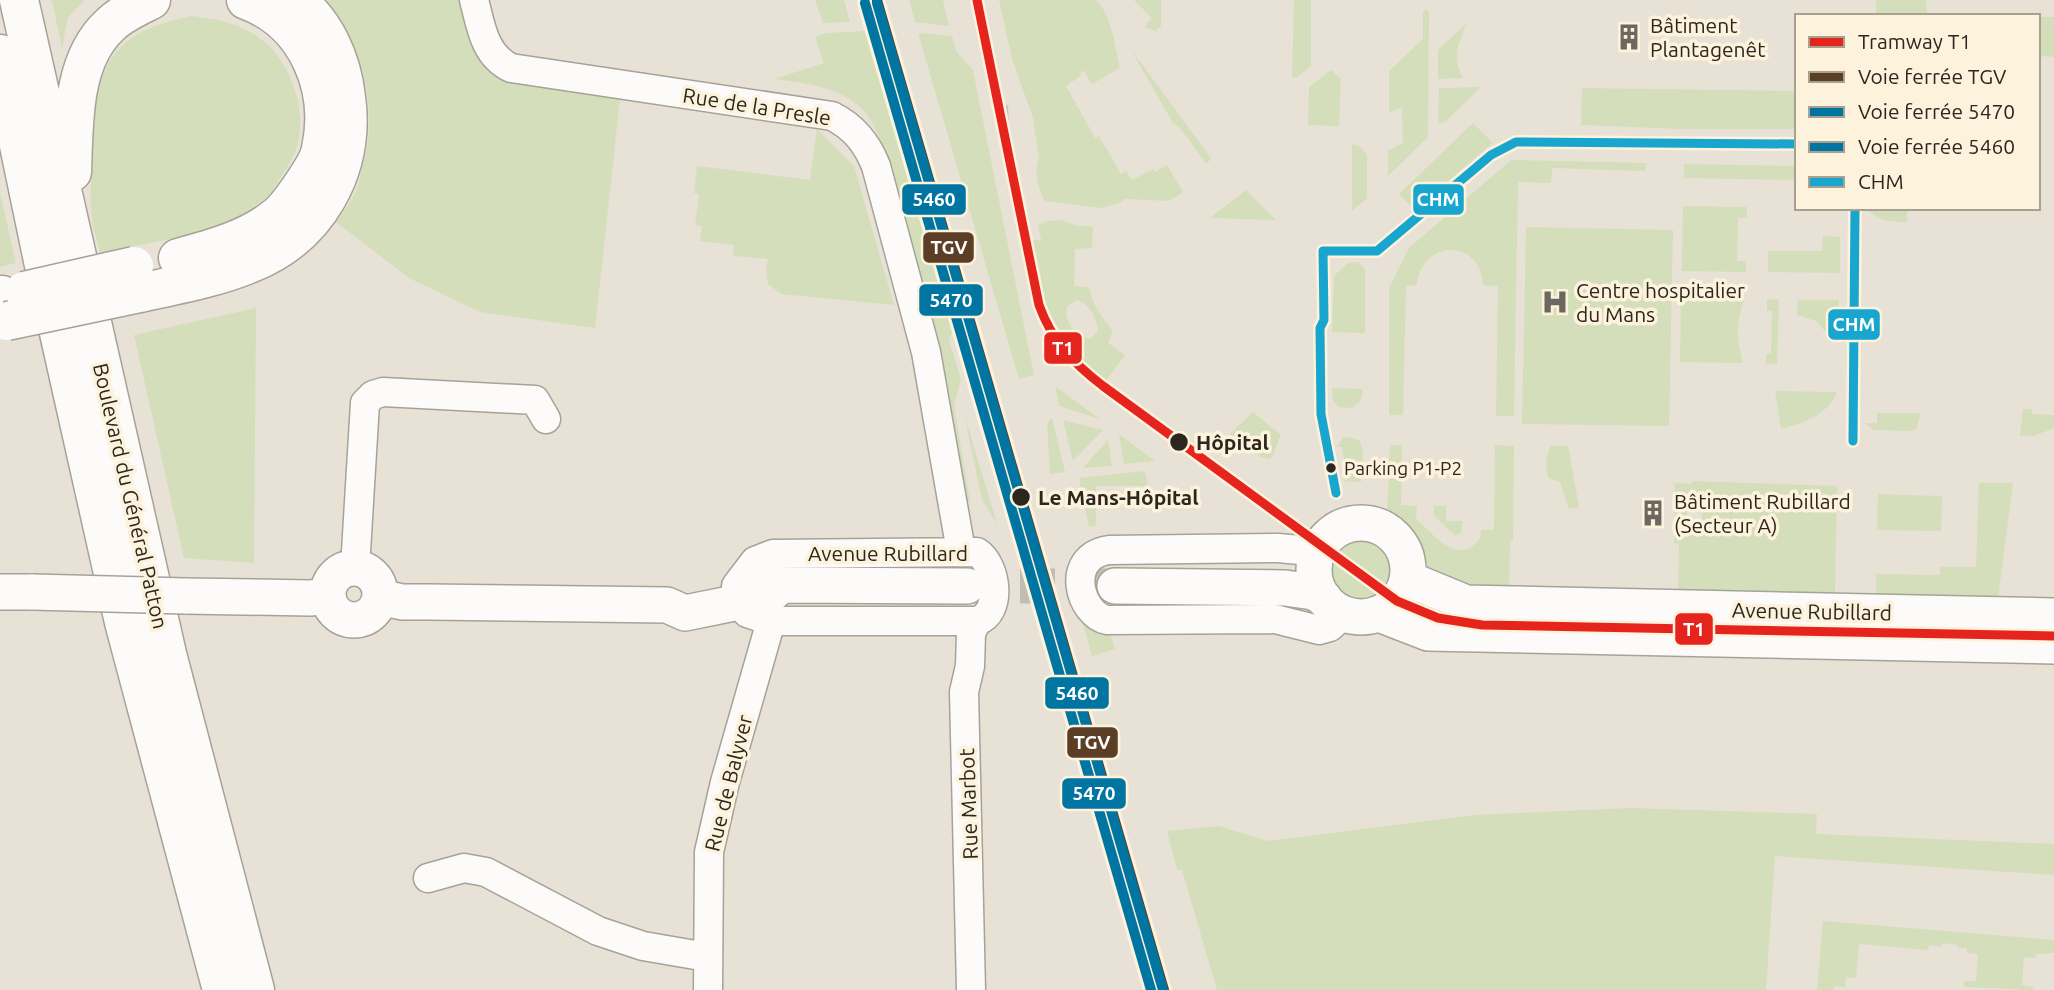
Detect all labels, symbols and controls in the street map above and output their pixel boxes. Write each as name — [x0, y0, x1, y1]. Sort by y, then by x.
place label: Bâtiment Plantagenêt — [1650, 13, 1765, 61]
legend — [1795, 14, 2040, 210]
building icon: Bâtiment Plantagenêt — [1614, 22, 1644, 52]
text: Tramway T1 — [1858, 29, 1971, 53]
text: Voie ferrée TGV — [1858, 64, 2007, 88]
street label: Rue de la Presle — [681, 82, 833, 130]
text: Voie ferrée 5470 — [1858, 99, 2015, 123]
text: Voie ferrée 5460 — [1858, 134, 2015, 158]
text: CHM — [1858, 169, 1904, 193]
line badge: 5460 — [901, 183, 967, 216]
line badge: CHM — [1412, 183, 1465, 216]
text: 5460 — [913, 188, 955, 210]
text: CHM — [1417, 188, 1459, 210]
line badge: TGV — [922, 231, 975, 264]
text: TGV — [930, 236, 968, 258]
place label: Centre hospitalier du Mans — [1576, 278, 1745, 326]
line badge: 5470 — [918, 283, 984, 317]
hospital icon: Centre hospitalier du Mans — [1540, 287, 1570, 317]
text: 5470 — [930, 289, 972, 311]
line badge: CHM — [1827, 308, 1881, 341]
text: CHM — [1833, 313, 1875, 335]
line badge: T1 — [1043, 331, 1083, 365]
text: T1 — [1052, 337, 1074, 359]
street label: Boulevard du Général Patton — [89, 361, 173, 631]
place label: Hôpital — [1196, 430, 1269, 454]
marker: Hôpital — [1168, 431, 1190, 453]
place label: Parking P1-P2 — [1344, 457, 1462, 479]
marker: Parking P1-P2 — [1324, 461, 1338, 475]
place label: Le Mans-Hôpital — [1038, 485, 1199, 509]
marker: Le Mans-Hôpital — [1010, 486, 1032, 508]
place label: Bâtiment Rubillard (Secteur A) — [1674, 489, 1851, 537]
building icon: Bâtiment Rubillard (Secteur A) — [1638, 498, 1668, 528]
street label: Avenue Rubillard — [808, 541, 968, 565]
street label: Avenue Rubillard — [1732, 598, 1892, 624]
line badge: T1 — [1674, 612, 1714, 646]
text: T1 — [1683, 618, 1705, 640]
line badge: 5460 — [1044, 676, 1110, 710]
text: 5460 — [1056, 682, 1098, 704]
street label: Rue de Balyver — [699, 712, 757, 854]
line badge: TGV — [1066, 726, 1119, 759]
text: TGV — [1073, 731, 1111, 753]
street label: Rue Marbot — [954, 748, 982, 860]
line badge: 5470 — [1061, 777, 1127, 810]
text: 5470 — [1073, 782, 1115, 804]

